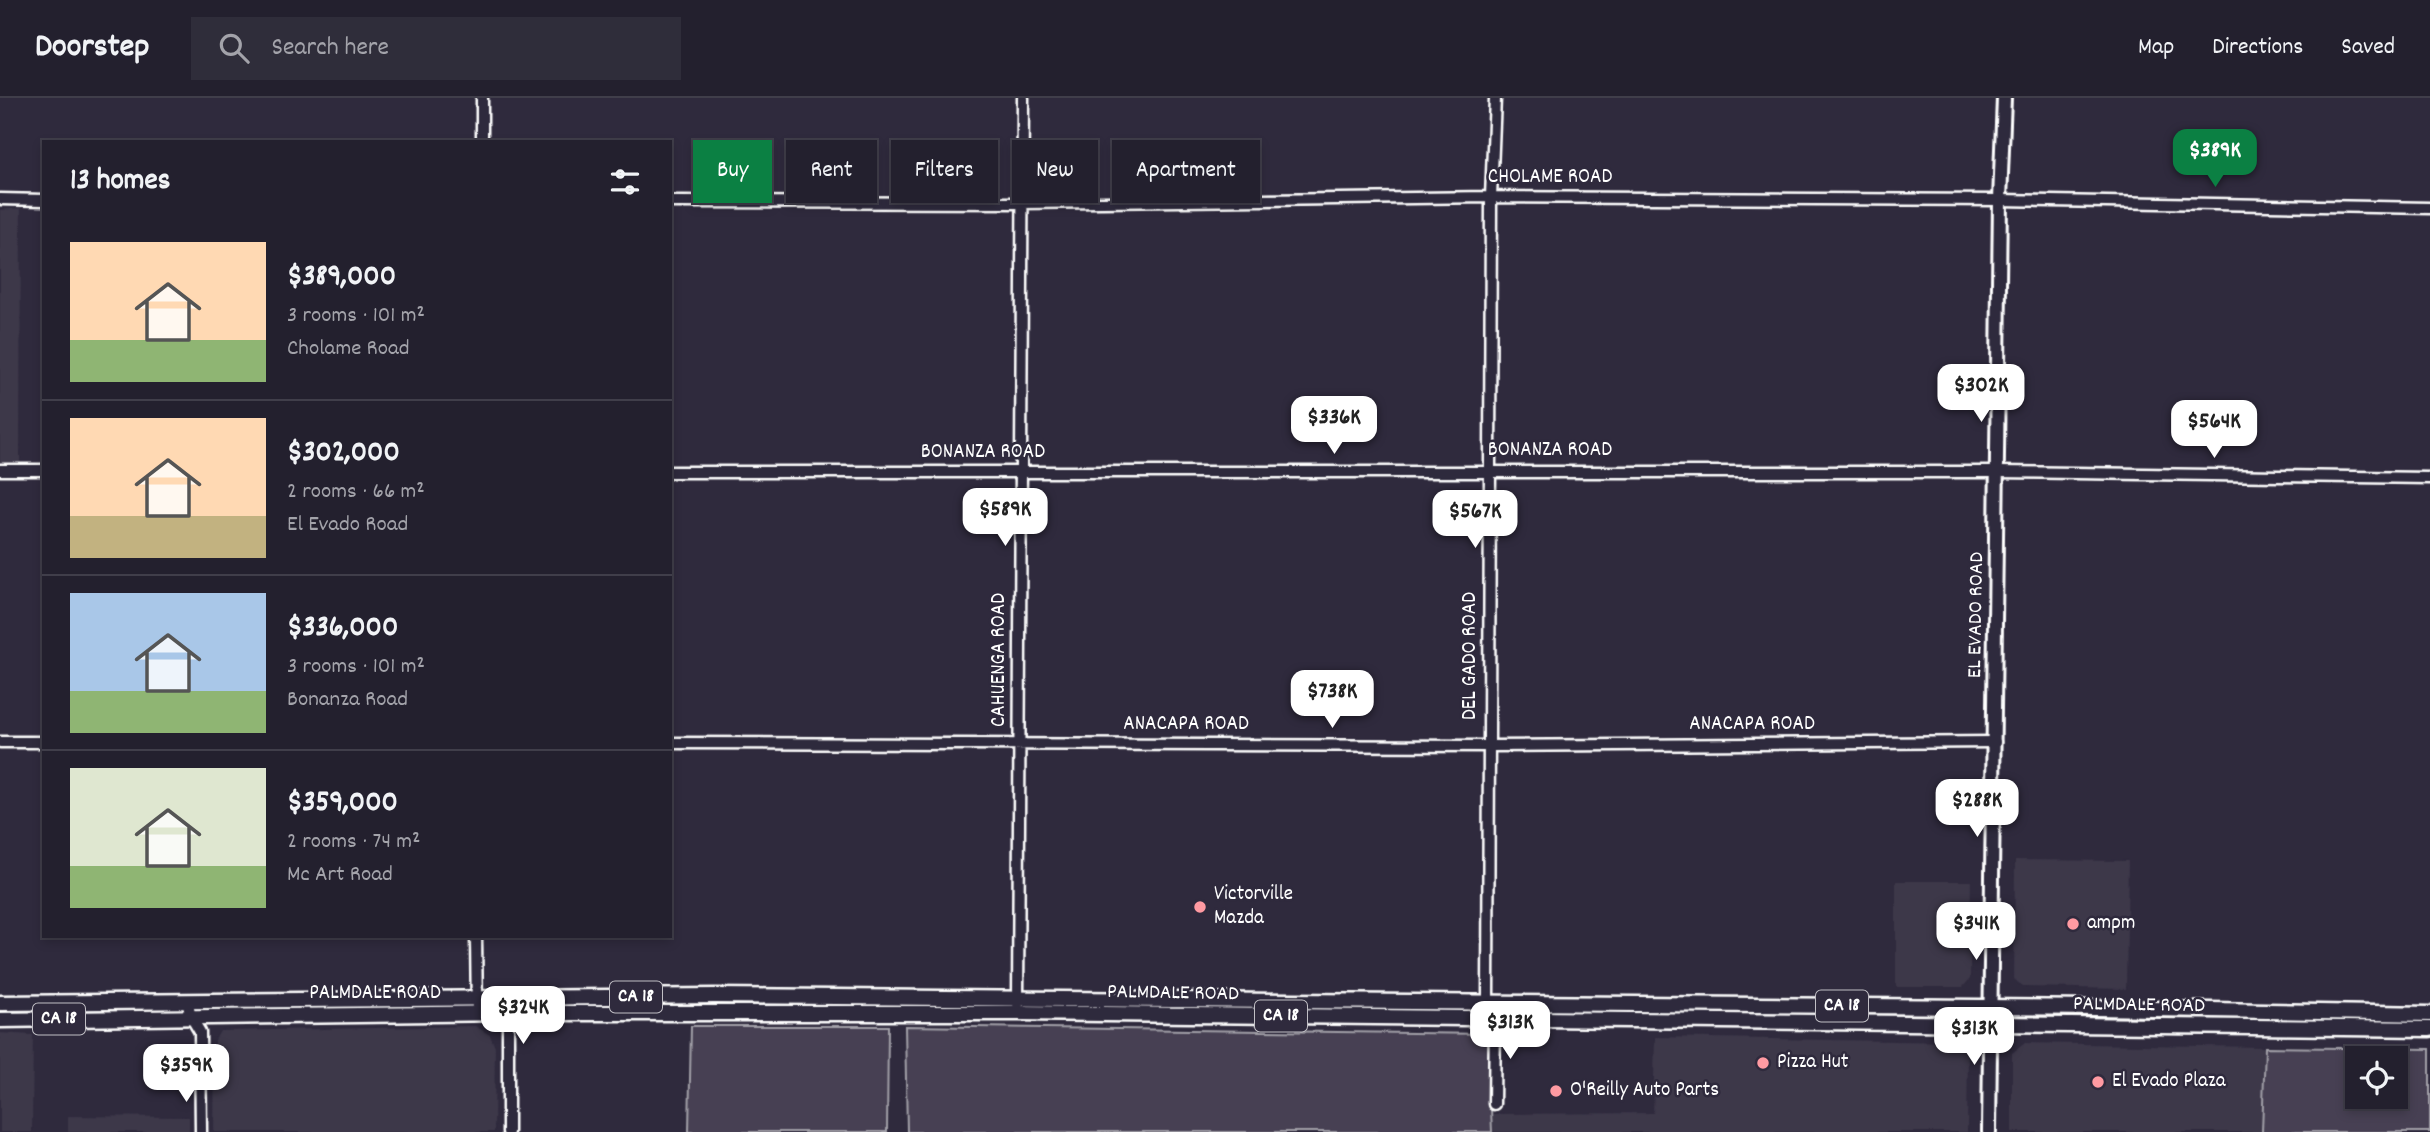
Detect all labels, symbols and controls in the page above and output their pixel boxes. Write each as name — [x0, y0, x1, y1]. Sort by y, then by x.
search box — [191, 17, 681, 80]
text: Doorstep — [35, 25, 149, 72]
icon: search — [215, 29, 253, 67]
text: Search here — [271, 30, 389, 67]
text: Map — [2138, 31, 2174, 65]
text: Directions — [2212, 31, 2303, 65]
text: Saved — [2341, 31, 2395, 65]
pin: $389K — [2166, 130, 2264, 189]
text: $389K — [2189, 135, 2241, 168]
chip: Buy — [693, 140, 772, 203]
chip: Rent — [786, 140, 877, 203]
chip: Filters — [891, 140, 998, 203]
chip: New — [1012, 140, 1098, 203]
chip: Apartment — [1112, 140, 1260, 203]
text: 13 homes — [70, 161, 170, 204]
icon: filters — [606, 163, 644, 201]
street label: CHOLAME ROAD — [1488, 163, 1612, 193]
text: $389,000 — [287, 257, 396, 300]
icon: home — [126, 270, 210, 354]
text: 3 rooms · 101 m² — [287, 300, 425, 333]
text: Cholame Road — [287, 333, 410, 366]
pin: $302K — [1932, 364, 2030, 424]
text: $302K — [1953, 370, 2009, 403]
pin: $336K — [1285, 396, 1383, 456]
pin: $564K — [2165, 400, 2263, 460]
text: $336K — [1307, 402, 1361, 435]
text: $564K — [2187, 406, 2241, 439]
text: $302,000 — [287, 433, 400, 476]
street label: BONANZA ROAD — [1488, 436, 1612, 466]
street label: BONANZA ROAD — [921, 438, 1045, 468]
icon: home — [126, 446, 210, 530]
text: 2 rooms · 66 m² — [287, 476, 425, 509]
pin: $589K — [956, 489, 1054, 548]
pin: $567K — [1426, 490, 1524, 550]
text: $589K — [979, 494, 1031, 527]
text: $567K — [1448, 496, 1502, 529]
text: El Evado Road — [287, 509, 408, 542]
street label: EL EVADO ROAD — [1961, 551, 1993, 678]
street label: DEL GADO ROAD — [1456, 592, 1486, 720]
street label: CAHUENGA ROAD — [985, 593, 1015, 727]
text: $336,000 — [287, 608, 398, 651]
icon: home — [126, 621, 210, 705]
text: 3 rooms · 101 m² — [287, 651, 425, 684]
pin: $738K — [1283, 670, 1381, 730]
text: $738K — [1307, 676, 1357, 709]
text: Bonanza Road — [287, 684, 408, 717]
street label: ANACAPA ROAD — [1123, 710, 1249, 740]
street label: ANACAPA ROAD — [1689, 710, 1815, 740]
pin: $288K — [1928, 780, 2026, 839]
text: $359,000 — [287, 783, 398, 826]
text: $288K — [1952, 785, 2002, 818]
icon: home — [126, 796, 210, 880]
text: 2 rooms · 74 m² — [287, 826, 420, 859]
text: Mc Art Road — [287, 859, 393, 892]
place label: Victorville Mazda — [1214, 880, 1293, 934]
marker: Victorville Mazda — [1192, 899, 1208, 915]
pin: $341K — [1927, 902, 2025, 962]
text: $341K — [1952, 908, 2000, 941]
place label: ampm — [2087, 909, 2135, 939]
marker: ampm — [2065, 916, 2081, 932]
street label: PALMDALE ROAD — [1107, 978, 1239, 1010]
street label: PALMDALE ROAD — [309, 979, 441, 1009]
road number: CA 18 — [610, 982, 662, 1012]
pin: $324K — [474, 986, 572, 1046]
street label: PALMDALE ROAD — [2073, 990, 2205, 1022]
road number: CA 18 — [1816, 991, 1868, 1022]
text: $324K — [497, 992, 549, 1025]
road number: CA 18 — [1255, 1000, 1307, 1032]
pin: $313K — [1461, 1002, 1559, 1061]
road number: CA 18 — [33, 1004, 85, 1035]
text: $313K — [1486, 1007, 1534, 1040]
pin: $313K — [1925, 1007, 2023, 1067]
text: $313K — [1950, 1013, 1998, 1046]
pin: $359K — [137, 1044, 235, 1104]
map controls — [2345, 1046, 2408, 1109]
button: locate — [2345, 1046, 2408, 1109]
place label: Pizza Hut — [1777, 1048, 1849, 1078]
text: $359K — [159, 1050, 213, 1083]
marker: Pizza Hut — [1755, 1055, 1771, 1071]
place label: El Evado Plaza — [2112, 1067, 2227, 1097]
marker: El Evado Plaza — [2090, 1074, 2106, 1090]
place label: O'Reilly Auto Parts — [1570, 1076, 1719, 1106]
marker: O'Reilly Auto Parts — [1548, 1083, 1564, 1099]

